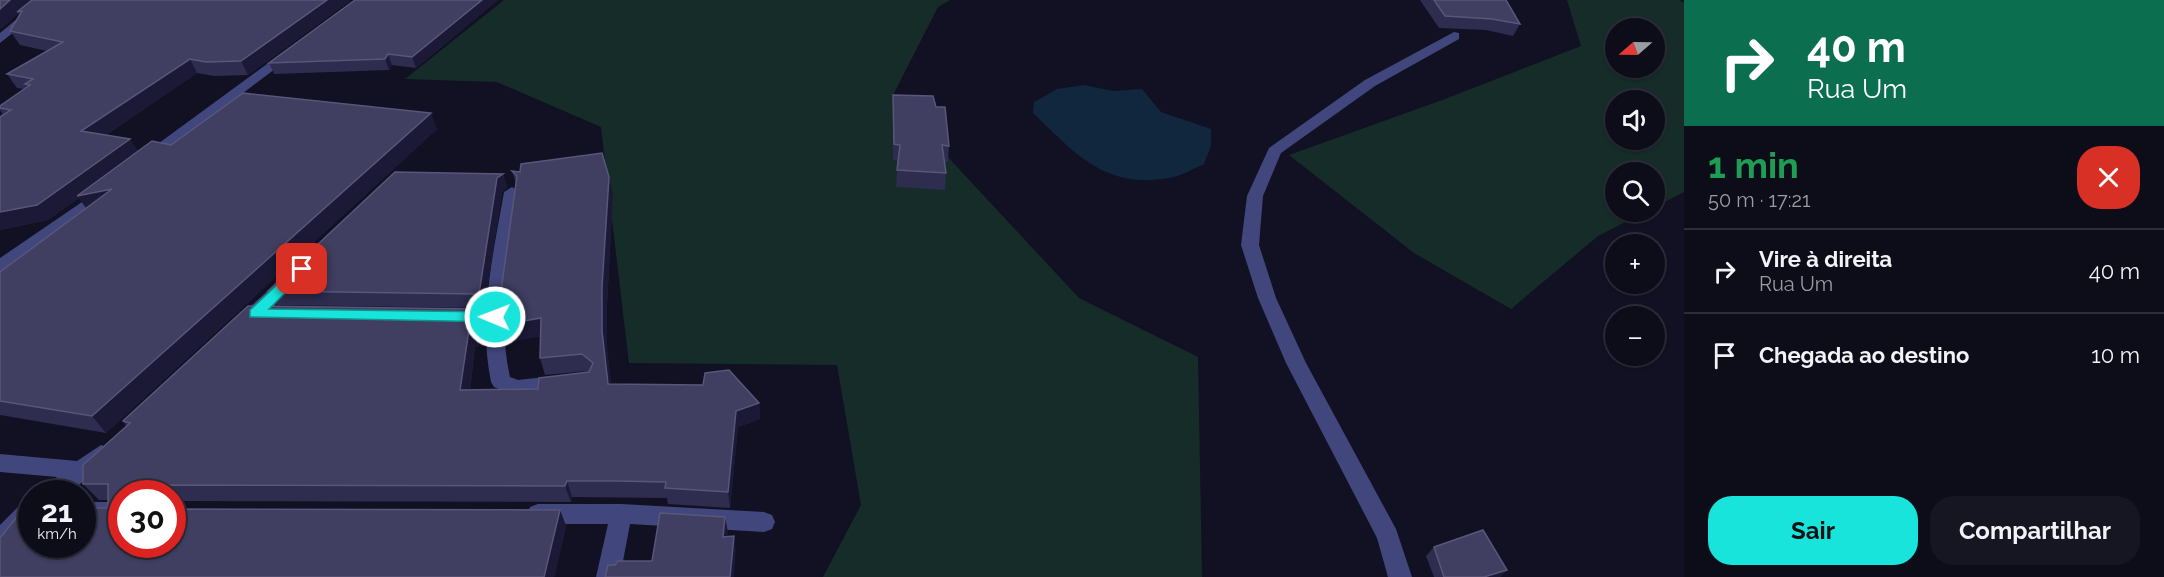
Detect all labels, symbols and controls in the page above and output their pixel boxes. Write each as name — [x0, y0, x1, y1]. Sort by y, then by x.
north arrow — [1605, 18, 1665, 78]
map controls — [1605, 18, 1665, 366]
text: 40 m — [1807, 23, 1906, 72]
icon: right — [1708, 24, 1786, 102]
text: Rua Um — [1807, 73, 1907, 104]
button: sound — [1605, 90, 1665, 150]
text: 1 min — [1708, 144, 1799, 186]
button: close — [2077, 146, 2140, 209]
button: search — [1605, 162, 1665, 222]
text: 50 m · 17:21 — [1708, 188, 1811, 212]
button: + — [1605, 234, 1665, 294]
pin — [276, 243, 327, 294]
text: Vire à direita — [1759, 246, 1892, 272]
icon: arrive — [285, 252, 318, 285]
icon: right — [1708, 255, 1741, 288]
text: 40 m — [2089, 258, 2140, 284]
text: Rua Um — [1759, 272, 1833, 296]
position arrow — [463, 285, 527, 349]
button: − — [1605, 306, 1665, 366]
icon: arrive — [1708, 339, 1741, 372]
text: Chegada ao destino — [1759, 342, 1969, 368]
text: 10 m — [2091, 342, 2140, 368]
speed limit sign: 30 — [108, 480, 186, 558]
text: 21 — [41, 494, 73, 529]
button: Sair — [1708, 496, 1918, 565]
button: Compartilhar — [1930, 496, 2140, 565]
text: km/h — [37, 525, 77, 543]

